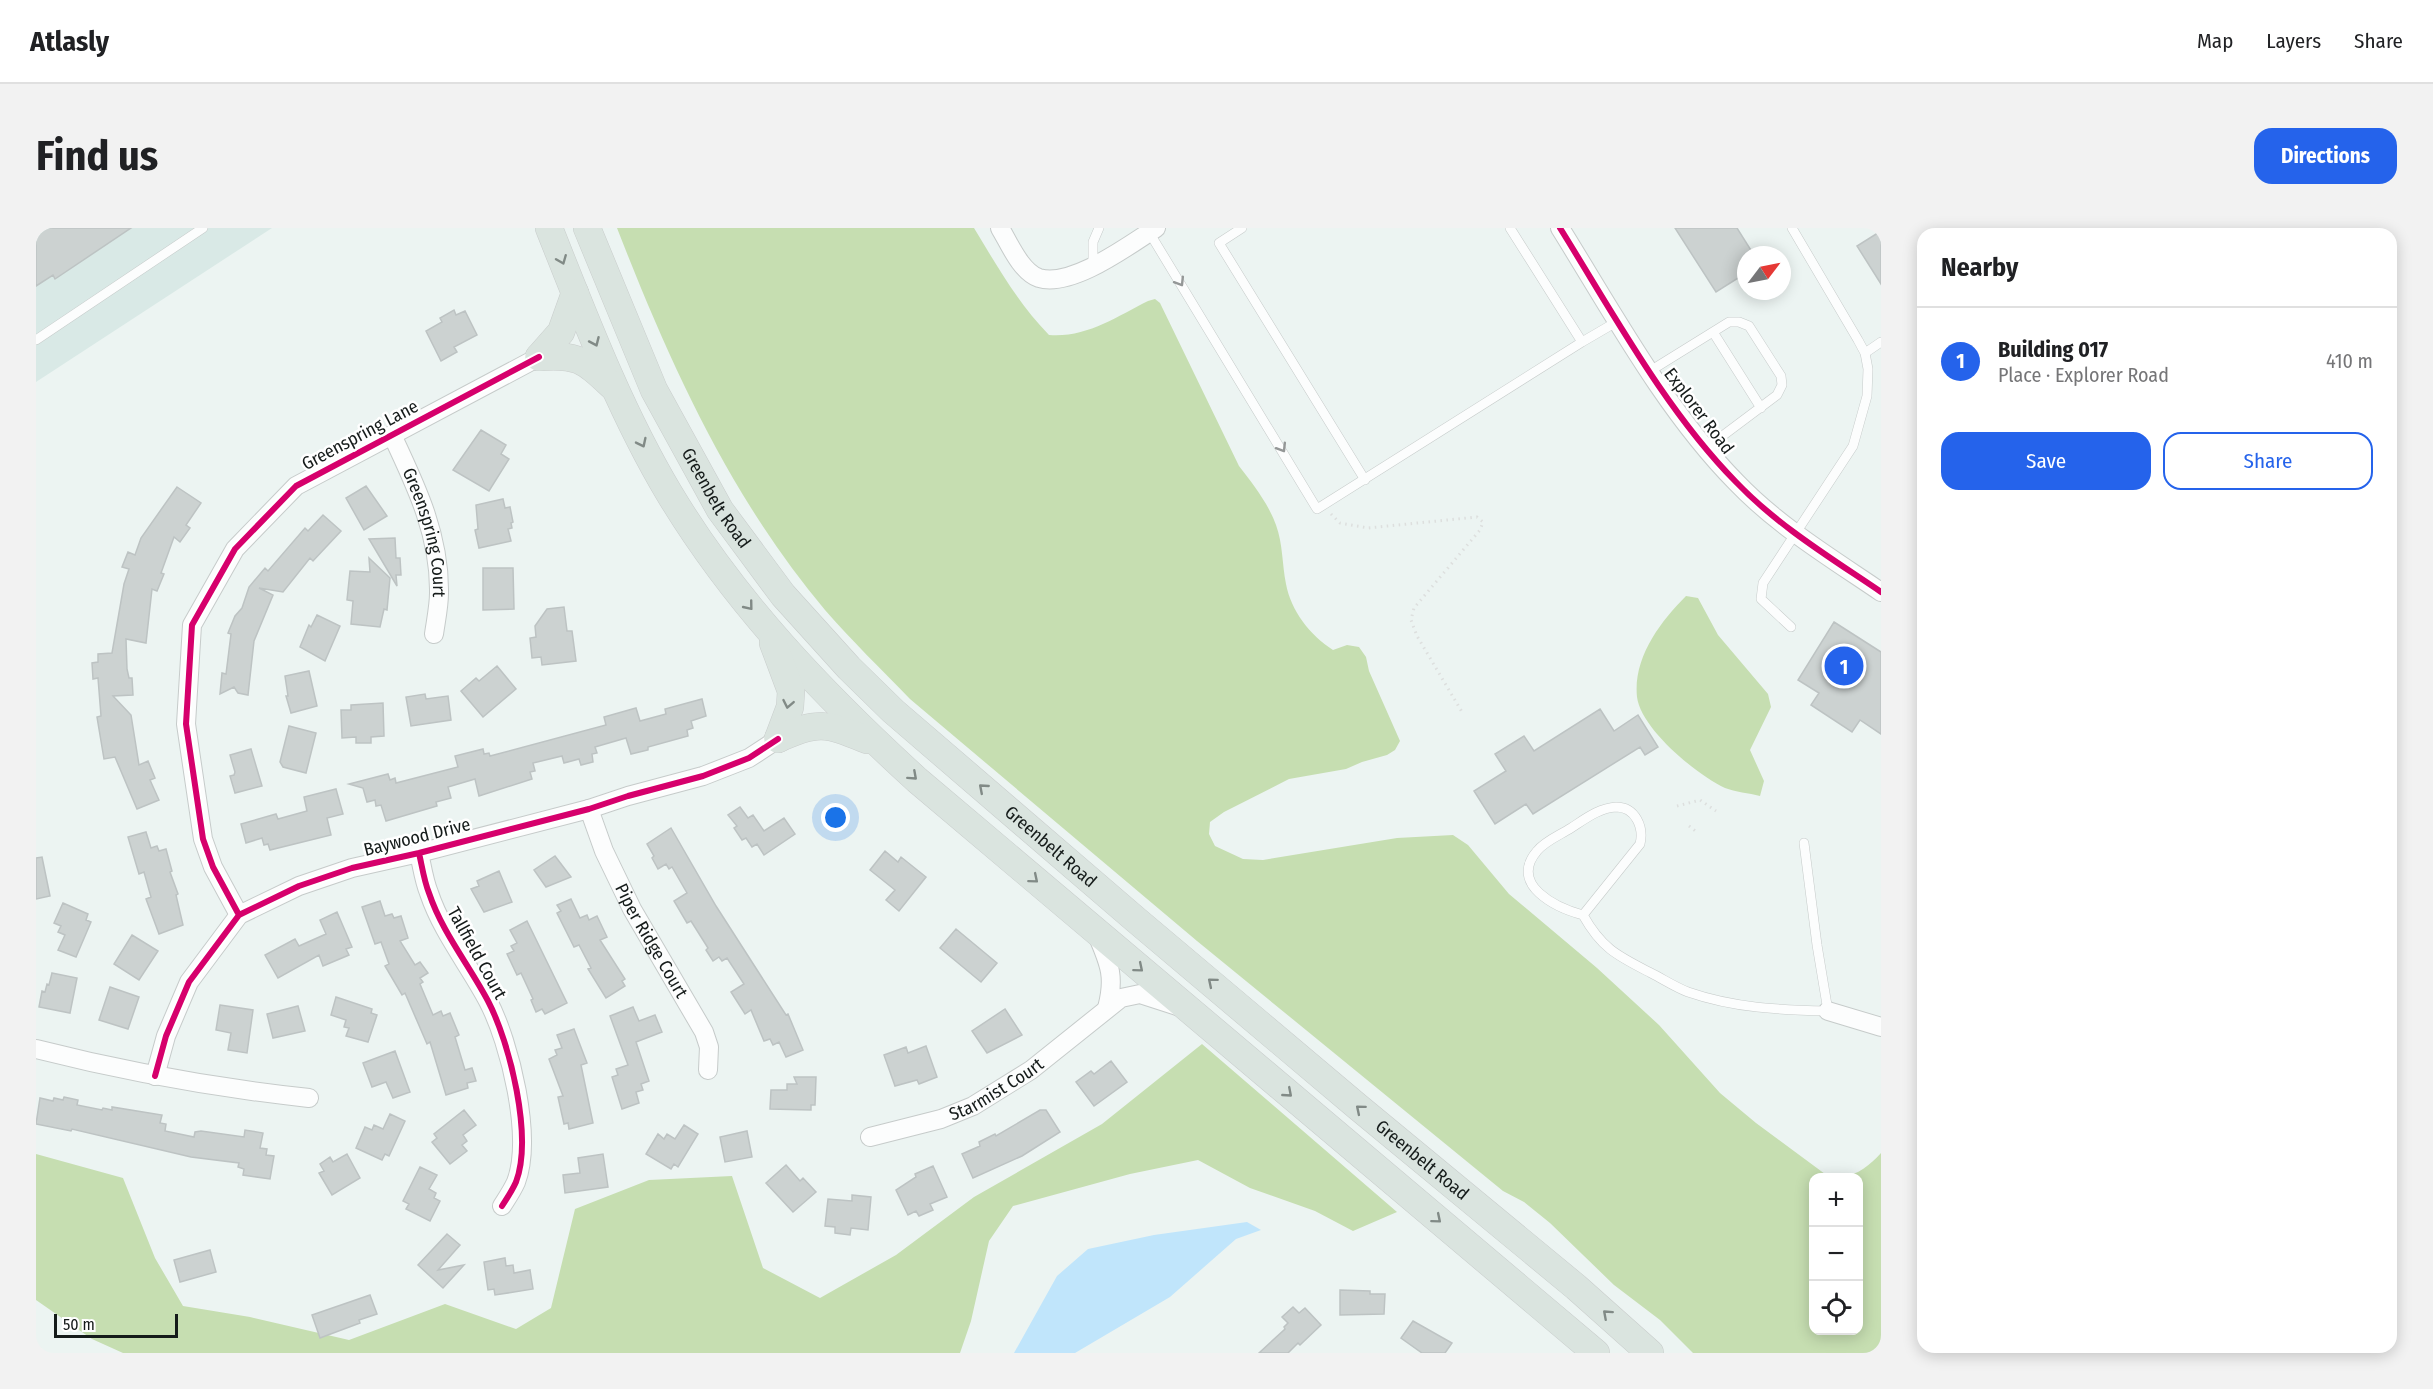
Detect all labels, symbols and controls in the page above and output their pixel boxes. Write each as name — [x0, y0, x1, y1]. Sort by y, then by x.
text: Atlasly — [30, 25, 109, 58]
text: Map — [2197, 28, 2233, 54]
text: Layers — [2266, 28, 2321, 54]
text: Share — [2354, 28, 2403, 54]
button: Directions — [2254, 128, 2397, 184]
text: Find us — [36, 131, 158, 181]
north arrow — [1737, 246, 1791, 300]
text: Nearby — [1941, 252, 2018, 283]
one-way arrow — [555, 254, 567, 265]
one-way arrow — [1172, 276, 1184, 286]
one-way arrow — [588, 335, 600, 346]
text: Building 017 — [1998, 336, 2108, 363]
text: 1 — [1956, 349, 1965, 373]
text: 410 m — [2326, 349, 2373, 373]
street label: Explorer Road — [1659, 363, 1739, 459]
text: Place · Explorer Road — [1998, 363, 2169, 387]
street label: Greenspring Lane — [298, 395, 422, 475]
button: Save — [1941, 432, 2151, 490]
button: Share — [2163, 432, 2373, 490]
one-way arrow — [635, 436, 647, 447]
one-way arrow — [1274, 442, 1286, 452]
street label: Greenbelt Road — [677, 444, 756, 553]
street label: Greenspring Court — [398, 464, 450, 598]
one-way arrow — [741, 599, 752, 610]
pin: 1 — [1824, 644, 1864, 688]
one-way arrow — [782, 699, 795, 709]
one-way arrow — [906, 769, 917, 780]
one-way arrow — [979, 784, 990, 795]
street label: Greenbelt Road — [1000, 801, 1101, 892]
your location — [821, 803, 850, 832]
street label: Baywood Drive — [361, 813, 473, 861]
one-way arrow — [1027, 872, 1038, 883]
street label: Piper Ridge Court — [610, 880, 693, 1002]
street label: Tallfield Court — [443, 903, 511, 1003]
one-way arrow — [1132, 961, 1143, 972]
one-way arrow — [1208, 978, 1219, 989]
street label: Starmist Court — [946, 1053, 1048, 1126]
one-way arrow — [1281, 1086, 1292, 1097]
one-way arrow — [1356, 1105, 1367, 1116]
street label: Greenbelt Road — [1371, 1115, 1473, 1205]
map controls — [1809, 1173, 1863, 1335]
button: + — [1809, 1173, 1863, 1227]
one-way arrow — [1430, 1212, 1441, 1223]
button: − — [1809, 1227, 1863, 1281]
button: locate — [1809, 1281, 1863, 1335]
one-way arrow — [1603, 1310, 1614, 1321]
scale bar — [54, 1311, 178, 1338]
text: 50 m — [63, 1315, 95, 1334]

